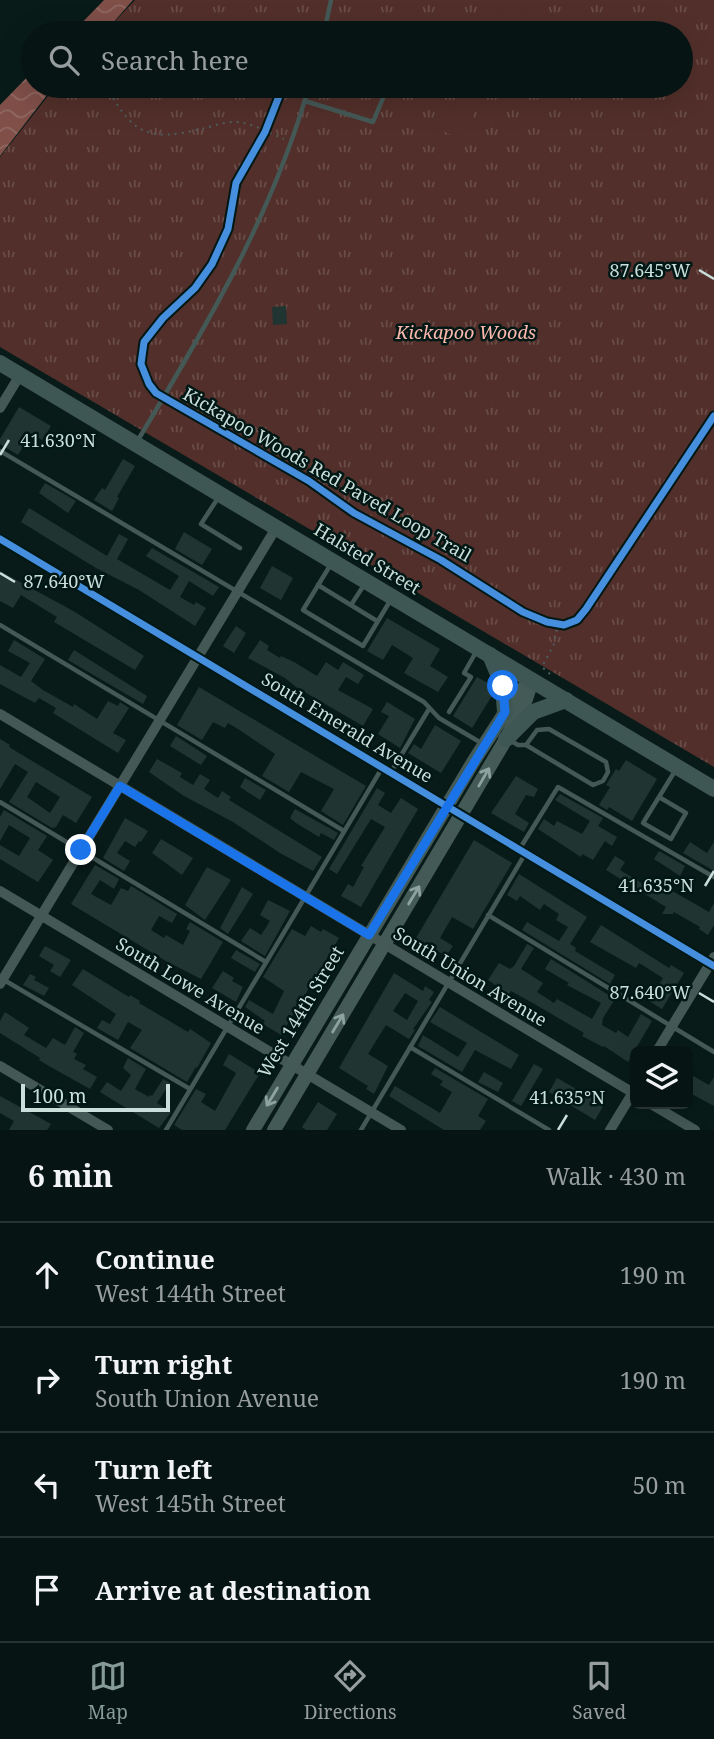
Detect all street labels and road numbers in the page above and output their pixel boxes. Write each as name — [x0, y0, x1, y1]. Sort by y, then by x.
street label: Kickapoo Woods Red Paved Loop Trail — [179, 381, 476, 567]
street label: Halsted Street — [310, 517, 425, 599]
street label: South Emerald Avenue — [257, 666, 438, 788]
street label: South Union Avenue — [389, 921, 552, 1032]
street label: South Lowe Avenue — [112, 931, 269, 1039]
street label: West 144th Street — [251, 941, 349, 1082]

